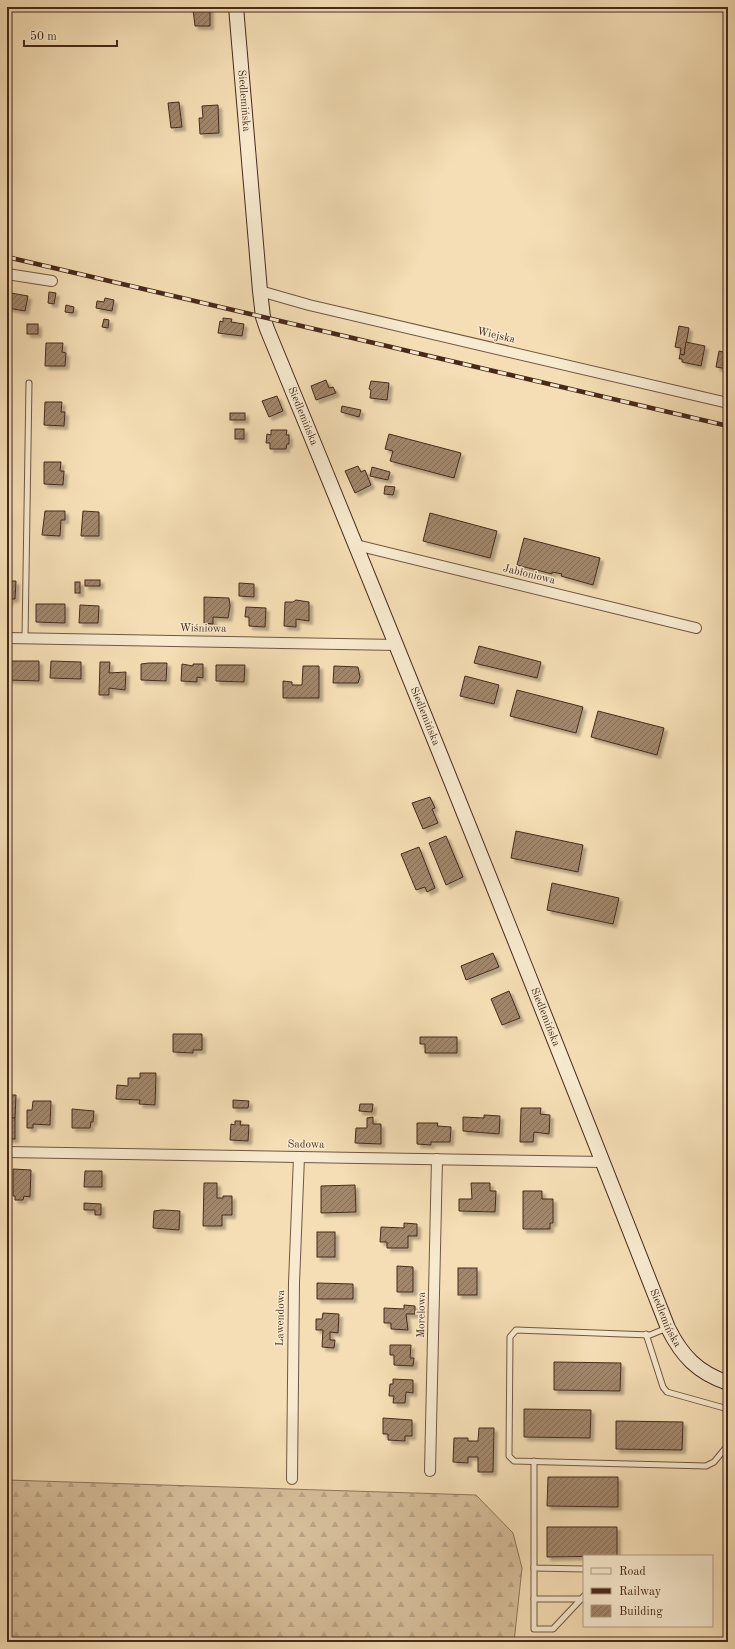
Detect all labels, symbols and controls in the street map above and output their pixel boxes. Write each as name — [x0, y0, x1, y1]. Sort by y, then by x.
scale bar — [24, 22, 117, 48]
text: 50 m — [30, 30, 57, 43]
street label: Siedlemińska — [236, 69, 252, 133]
street label: Wiejska — [476, 326, 517, 346]
street label: Siedlemińska — [286, 385, 320, 448]
street label: Jabłoniowa — [502, 563, 557, 587]
street label: Wiśniowa — [179, 623, 227, 635]
street label: Siedlemińska — [408, 685, 442, 748]
street label: Siedlemińska — [529, 986, 562, 1049]
street label: Sadowa — [287, 1139, 325, 1151]
street label: Siedlemińska — [648, 1287, 683, 1350]
street label: Lawendowa — [275, 1289, 287, 1346]
street label: Morelowa — [416, 1291, 428, 1338]
legend — [583, 1555, 713, 1627]
text: Road — [619, 1566, 646, 1578]
text: Railway — [619, 1586, 662, 1598]
text: Building — [619, 1606, 663, 1618]

